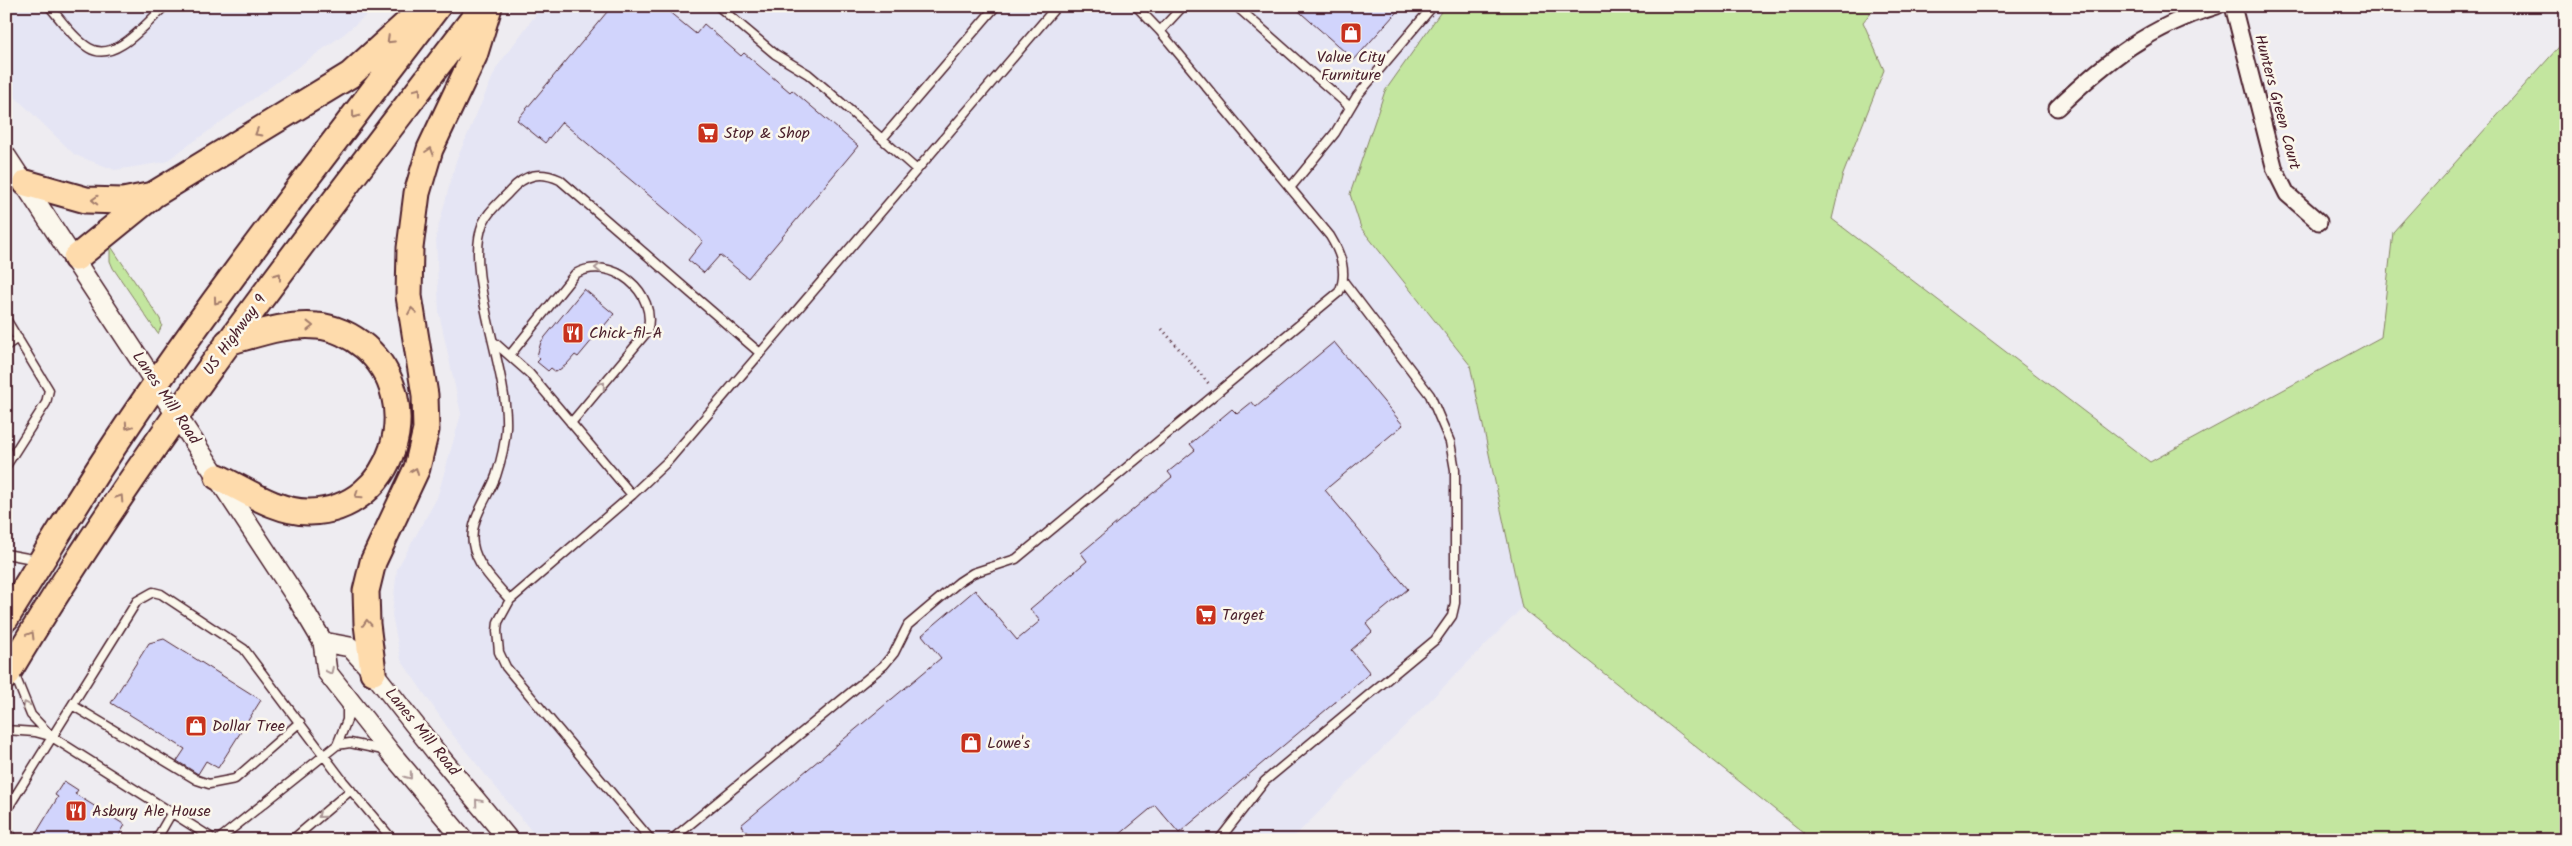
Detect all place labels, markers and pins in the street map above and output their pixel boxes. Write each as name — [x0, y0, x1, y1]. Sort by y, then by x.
shop icon: Value City Furniture — [1339, 21, 1363, 45]
place label: Value City Furniture — [1317, 45, 1386, 88]
supermarket icon: Stop & Shop — [696, 121, 720, 145]
place label: Stop & Shop — [724, 121, 810, 146]
restaurant icon: Chick-fil-A — [561, 321, 585, 345]
place label: Chick-fil-A — [589, 321, 663, 346]
supermarket icon: Target — [1194, 603, 1218, 627]
place label: Target — [1222, 603, 1265, 628]
shop icon: Dollar Tree — [184, 714, 208, 738]
place label: Dollar Tree — [212, 714, 285, 739]
shop icon: Lowe's — [959, 731, 983, 755]
place label: Lowe's — [987, 731, 1030, 756]
restaurant icon: Asbury Ale House — [64, 799, 88, 823]
place label: Asbury Ale House — [92, 799, 211, 824]

